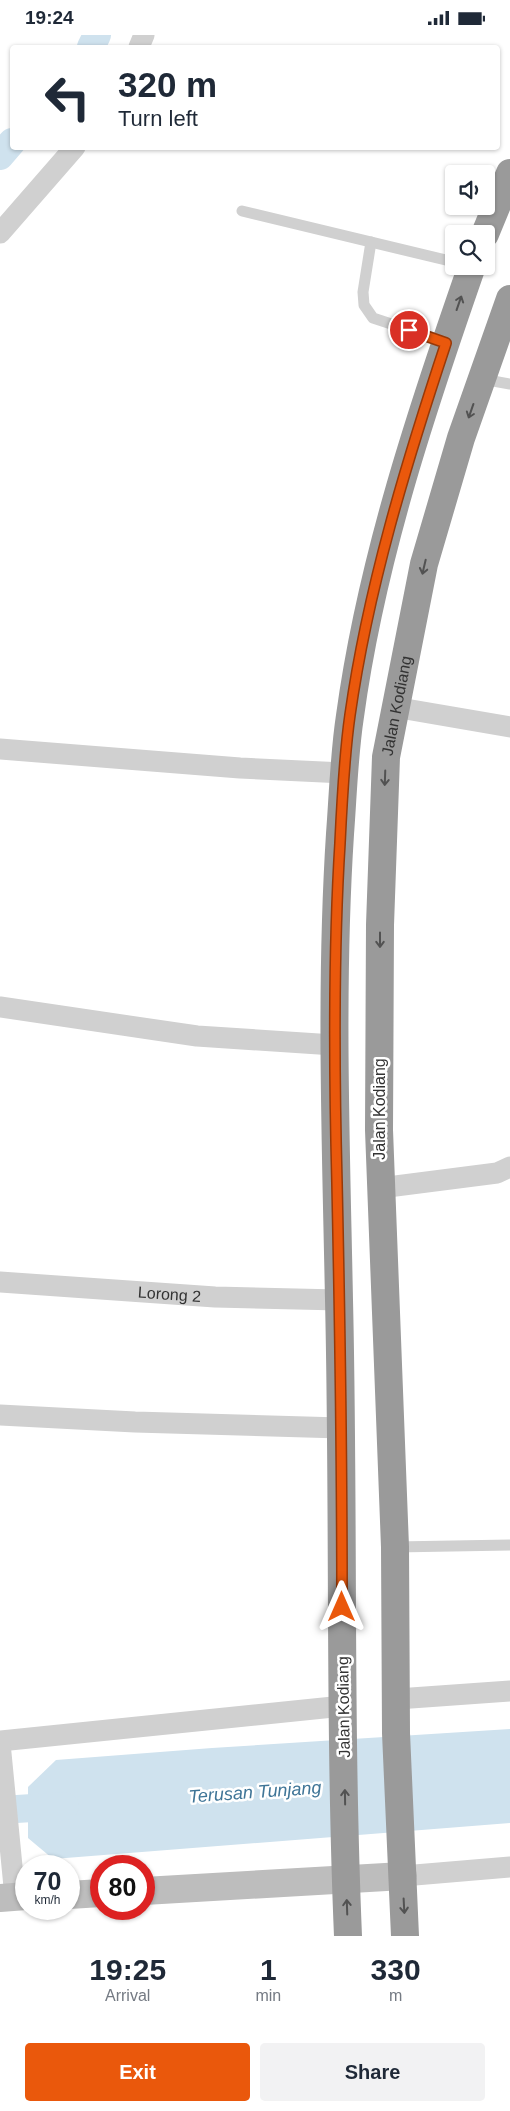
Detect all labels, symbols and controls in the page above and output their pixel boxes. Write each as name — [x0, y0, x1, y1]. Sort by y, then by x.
text: 19:24 — [25, 7, 74, 28]
icon: left — [35, 65, 100, 130]
text: 320 m — [118, 65, 217, 104]
text: Turn left — [118, 106, 198, 131]
map controls — [445, 165, 495, 275]
button: sound — [445, 165, 495, 215]
button: search — [445, 225, 495, 275]
one-way arrow — [455, 296, 464, 311]
pin — [388, 309, 430, 351]
icon: arrive — [395, 316, 423, 344]
one-way arrow — [465, 403, 475, 419]
one-way arrow — [419, 558, 428, 574]
street label: Jalan Kodiang — [378, 654, 415, 757]
one-way arrow — [381, 770, 390, 786]
one-way arrow — [375, 932, 385, 948]
street label: Jalan Kodiang — [371, 1058, 388, 1160]
street label: Lorong 2 — [137, 1284, 202, 1305]
position arrow — [315, 1580, 367, 1632]
street label: Jalan Kodiang — [334, 1656, 353, 1758]
water label: Terusan Tunjang — [188, 1777, 322, 1807]
one-way arrow — [340, 1789, 350, 1805]
speed limit sign: 80 — [90, 1855, 155, 1920]
text: 70 — [34, 1867, 61, 1895]
text: km/h — [34, 1893, 61, 1907]
one-way arrow — [399, 1898, 409, 1914]
one-way arrow — [343, 1899, 352, 1915]
text: 19:25 — [89, 1953, 166, 1986]
text: 1 — [260, 1953, 277, 1986]
text: 330 — [371, 1953, 421, 1986]
text: Arrival — [105, 1987, 150, 2004]
text: min — [255, 1987, 281, 2004]
text: m — [389, 1987, 402, 2004]
button: Exit — [25, 2043, 250, 2101]
button: Share — [260, 2043, 485, 2101]

